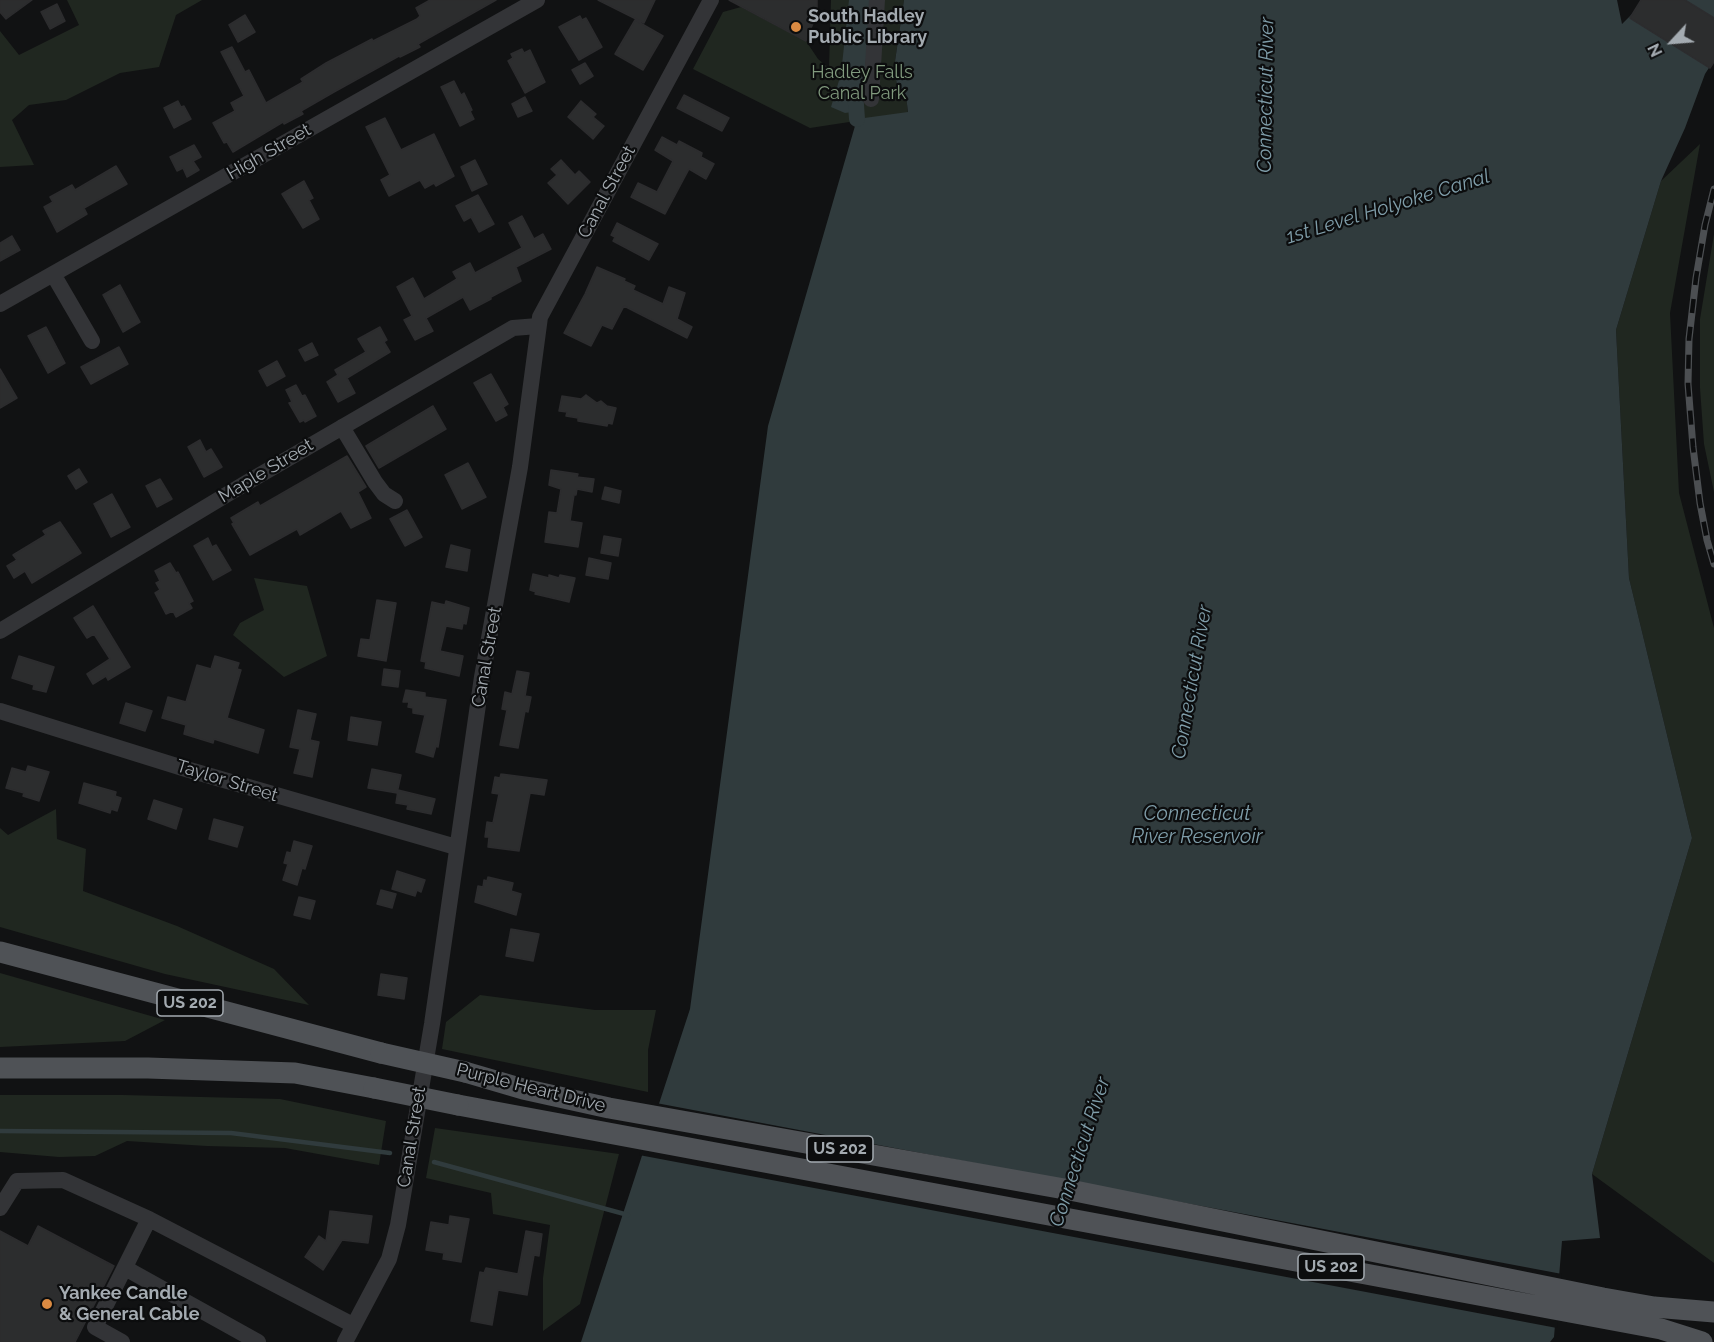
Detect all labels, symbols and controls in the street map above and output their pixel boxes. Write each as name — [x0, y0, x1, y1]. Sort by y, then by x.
place label: South Hadley Public Library — [808, 6, 927, 48]
north arrow — [1642, 12, 1702, 72]
water label: Connecticut River — [1253, 17, 1279, 173]
marker: South Hadley Public Library — [789, 20, 803, 34]
text: N — [1644, 40, 1667, 60]
park label: Hadley Falls Canal Park — [811, 62, 913, 104]
street label: High Street — [223, 119, 315, 185]
street label: Canal Street — [574, 142, 640, 242]
water label: 1st Level Holyoke Canal — [1283, 165, 1493, 249]
street label: Maple Street — [215, 434, 317, 508]
water label: Connecticut River — [1167, 603, 1217, 761]
street label: Canal Street — [468, 605, 506, 709]
street label: Taylor Street — [174, 755, 280, 807]
water label: Connecticut River Reservoir — [1131, 802, 1263, 849]
road number: US 202 — [157, 990, 223, 1016]
street label: Purple Heart Drive — [454, 1059, 608, 1117]
water label: Connecticut River — [1044, 1074, 1116, 1230]
street label: Canal Street — [393, 1085, 431, 1189]
road number: US 202 — [807, 1136, 873, 1162]
road number: US 202 — [1298, 1254, 1364, 1280]
place label: Yankee Candle & General Cable — [59, 1283, 199, 1326]
marker: Yankee Candle & General Cable — [40, 1297, 54, 1311]

